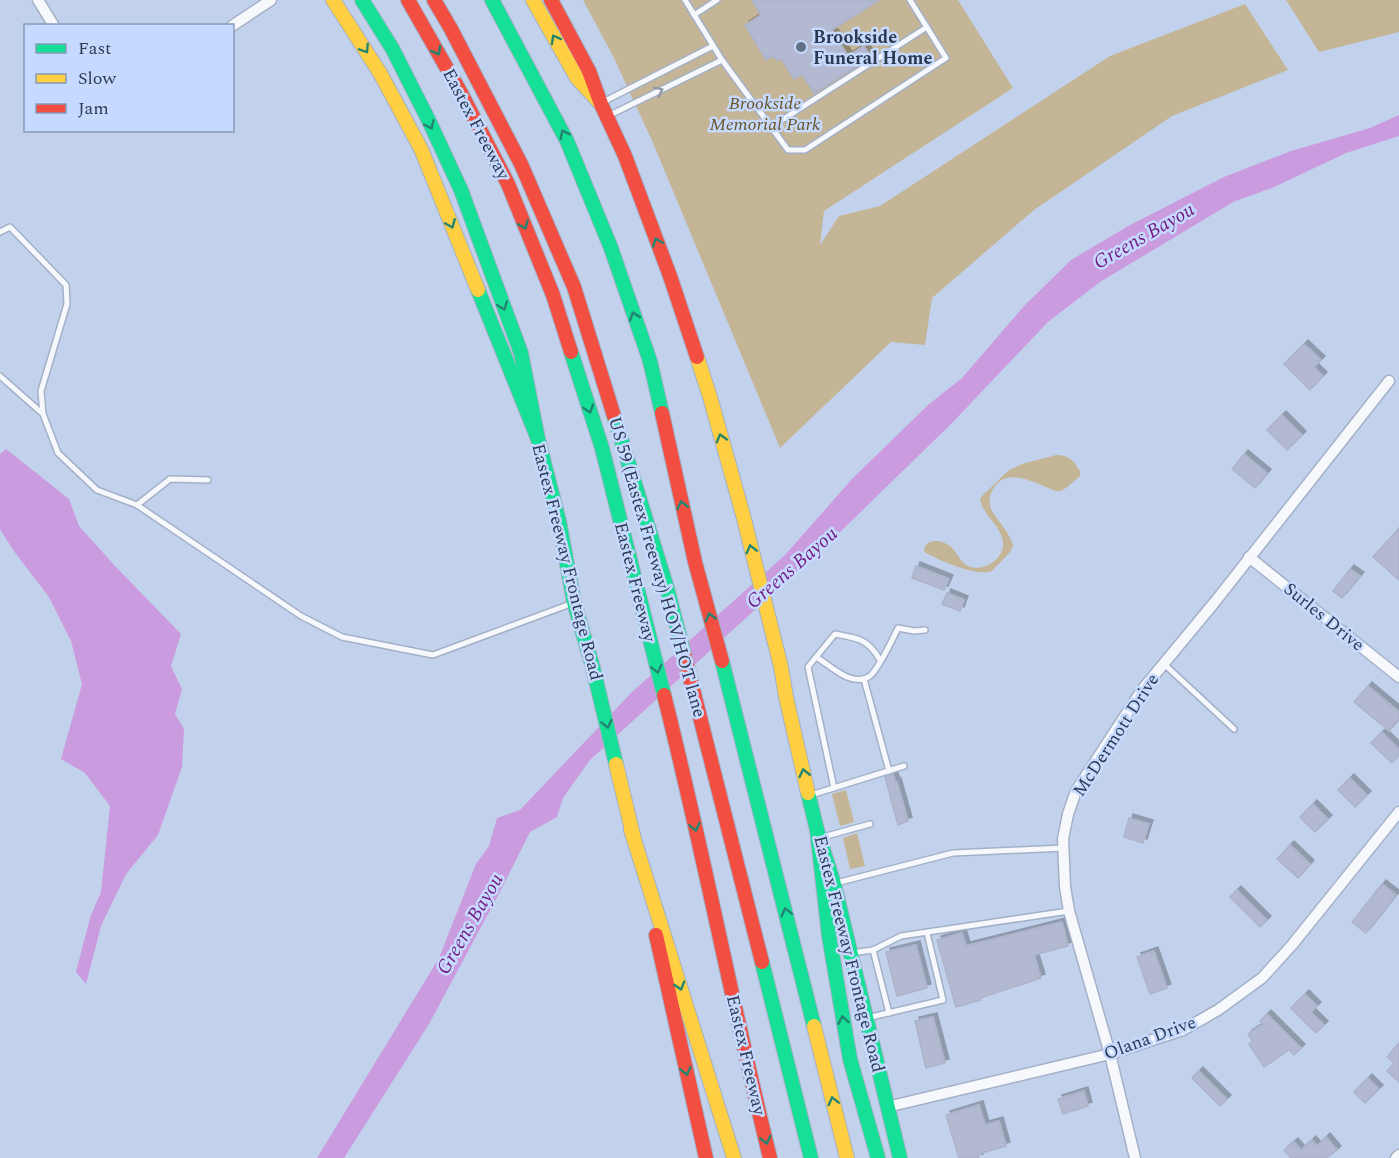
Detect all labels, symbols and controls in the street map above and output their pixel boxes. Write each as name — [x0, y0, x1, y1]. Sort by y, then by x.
legend — [24, 24, 234, 132]
place label: Brookside Funeral Home — [813, 24, 932, 72]
one-way arrow — [551, 34, 562, 45]
text: Fast — [78, 35, 111, 62]
marker: Brookside Funeral Home — [794, 40, 808, 54]
one-way arrow — [357, 43, 369, 53]
one-way arrow — [430, 45, 441, 55]
street label: Eastex Freeway — [435, 64, 517, 186]
text: Slow — [78, 65, 117, 92]
one-way arrow — [653, 87, 664, 99]
park label: Brookside Memorial Park — [710, 90, 821, 138]
text: Jam — [78, 95, 109, 122]
one-way arrow — [423, 119, 435, 130]
one-way arrow — [559, 129, 571, 140]
water label: Greens Bayou — [1088, 195, 1201, 277]
one-way arrow — [444, 217, 456, 228]
one-way arrow — [517, 219, 529, 230]
one-way arrow — [652, 237, 665, 248]
one-way arrow — [496, 300, 509, 311]
one-way arrow — [629, 311, 642, 322]
one-way arrow — [581, 403, 594, 414]
street label: US 59 (Eastex Freeway) HOV/HOT lane — [604, 414, 710, 720]
one-way arrow — [716, 433, 728, 444]
street label: Eastex Freeway Frontage Road — [524, 441, 610, 683]
one-way arrow — [676, 500, 689, 510]
water label: Greens Bayou — [740, 519, 845, 616]
street label: Eastex Freeway — [610, 520, 660, 644]
one-way arrow — [746, 545, 759, 555]
street label: Surles Drive — [1278, 576, 1370, 658]
one-way arrow — [705, 613, 717, 623]
one-way arrow — [649, 664, 662, 674]
street label: McDermott Drive — [1066, 668, 1166, 802]
one-way arrow — [599, 719, 612, 729]
one-way arrow — [798, 768, 811, 778]
one-way arrow — [688, 822, 701, 832]
street label: Eastex Freeway Frontage Road — [806, 833, 892, 1075]
water label: Greens Bayou — [429, 867, 511, 980]
one-way arrow — [781, 907, 793, 918]
one-way arrow — [673, 980, 685, 991]
street label: Eastex Freeway — [719, 992, 773, 1119]
street label: Olana Drive — [1100, 1009, 1200, 1067]
one-way arrow — [837, 1015, 850, 1025]
one-way arrow — [679, 1066, 692, 1076]
one-way arrow — [827, 1096, 840, 1106]
one-way arrow — [758, 1135, 771, 1145]

